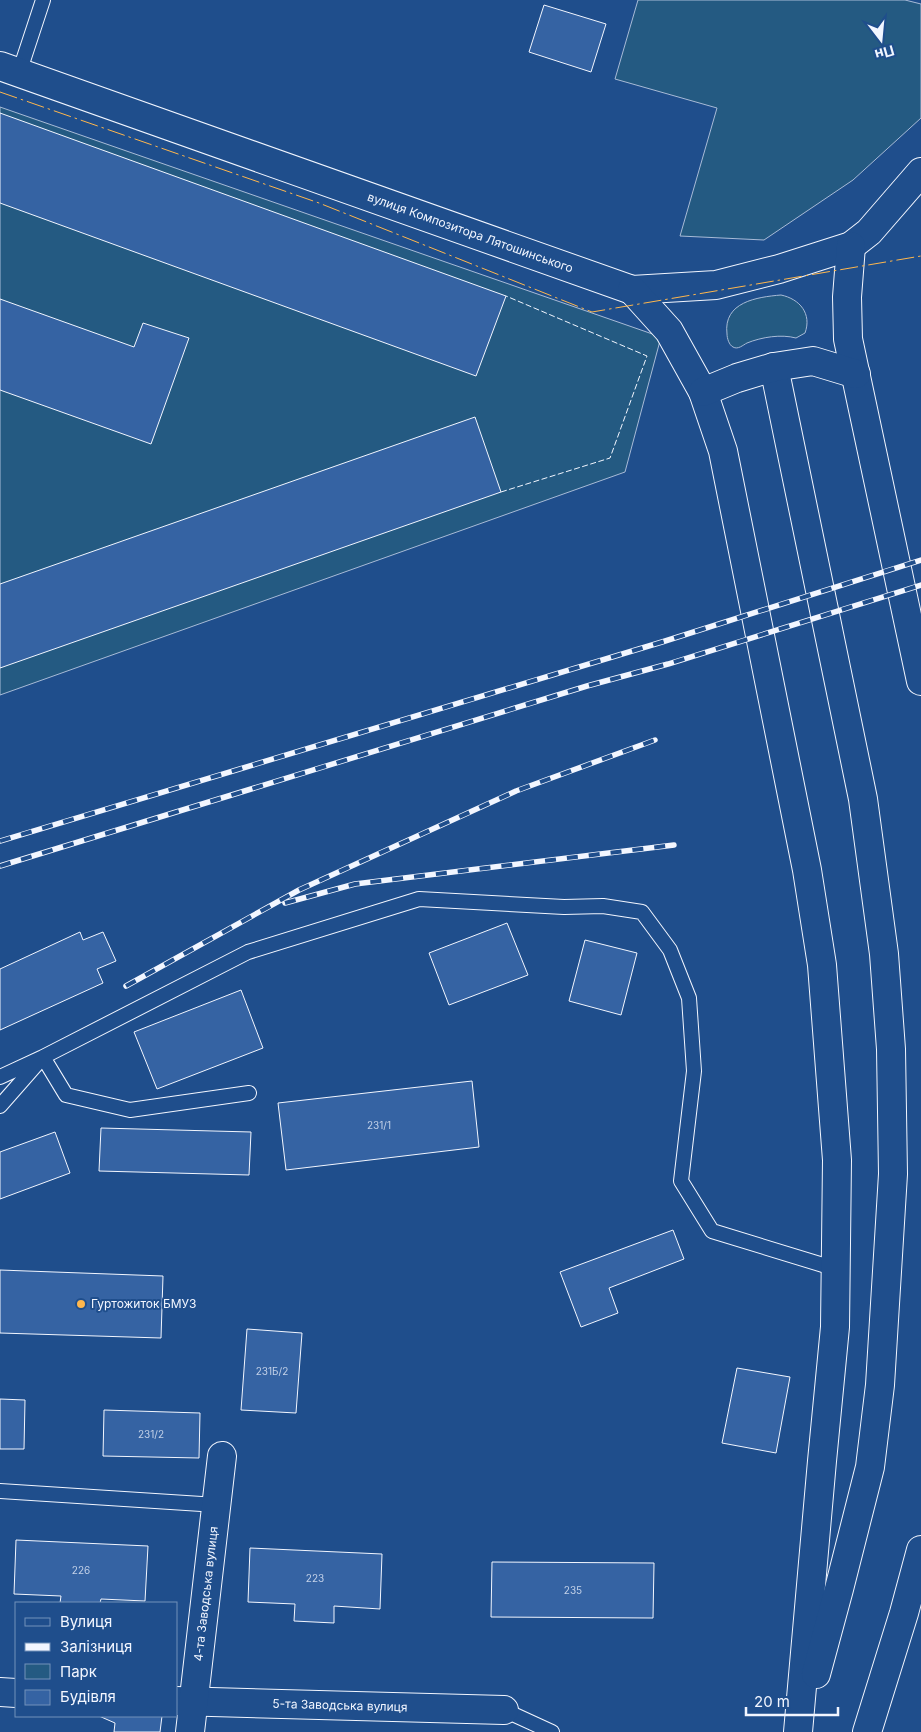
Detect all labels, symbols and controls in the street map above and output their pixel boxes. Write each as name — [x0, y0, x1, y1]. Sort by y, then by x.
north arrow — [856, 15, 906, 65]
text: Пн — [873, 42, 896, 64]
street label: вулиця Композитора Лятошинського — [366, 189, 575, 276]
house number: 231/1 — [367, 1119, 391, 1131]
place label: Гуртожиток БМУЗ — [91, 1296, 196, 1311]
marker: Гуртожиток БМУЗ — [75, 1298, 87, 1310]
house number: 231Б/2 — [256, 1365, 288, 1377]
house number: 231/2 — [138, 1428, 164, 1440]
street label: 4-та Заводська вулиця — [190, 1526, 221, 1662]
house number: 226 — [72, 1564, 90, 1576]
house number: 223 — [306, 1572, 324, 1584]
house number: 235 — [564, 1584, 582, 1596]
legend — [15, 1602, 178, 1717]
text: Вулиця — [60, 1612, 112, 1631]
text: Залізниця — [60, 1637, 132, 1656]
text: Парк — [60, 1662, 97, 1681]
scale bar — [746, 1684, 838, 1716]
text: Будівля — [60, 1687, 116, 1706]
text: 20 m — [754, 1692, 790, 1711]
street label: 5-та Заводська вулиця — [272, 1696, 408, 1714]

